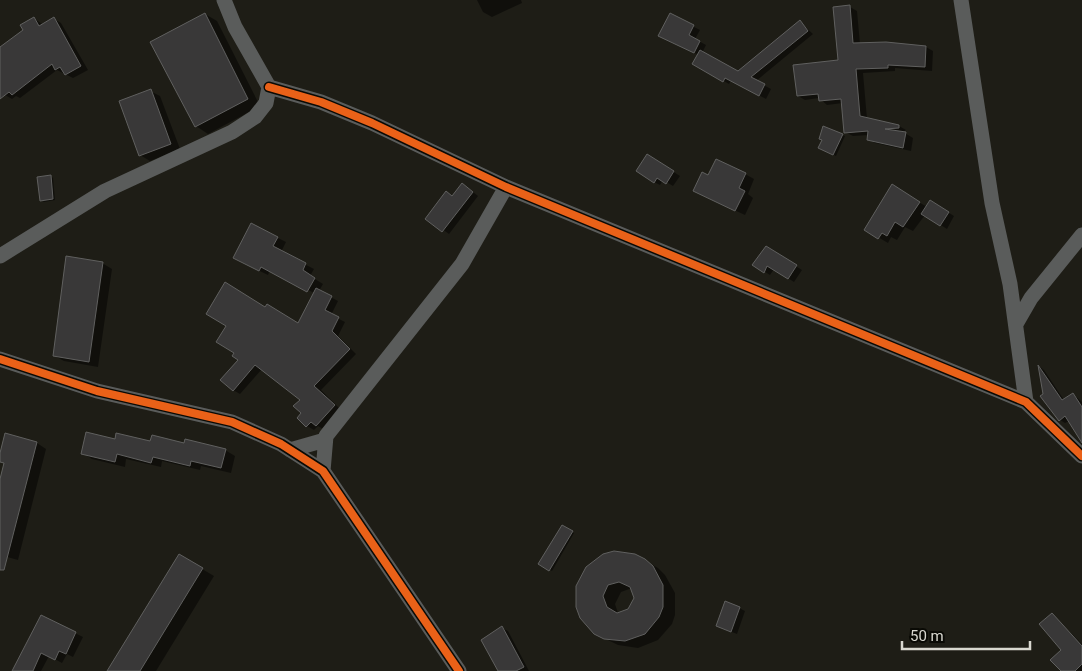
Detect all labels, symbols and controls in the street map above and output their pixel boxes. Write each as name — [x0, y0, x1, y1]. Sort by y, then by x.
scale bar — [902, 618, 1030, 650]
text: 50 m — [910, 627, 944, 645]

